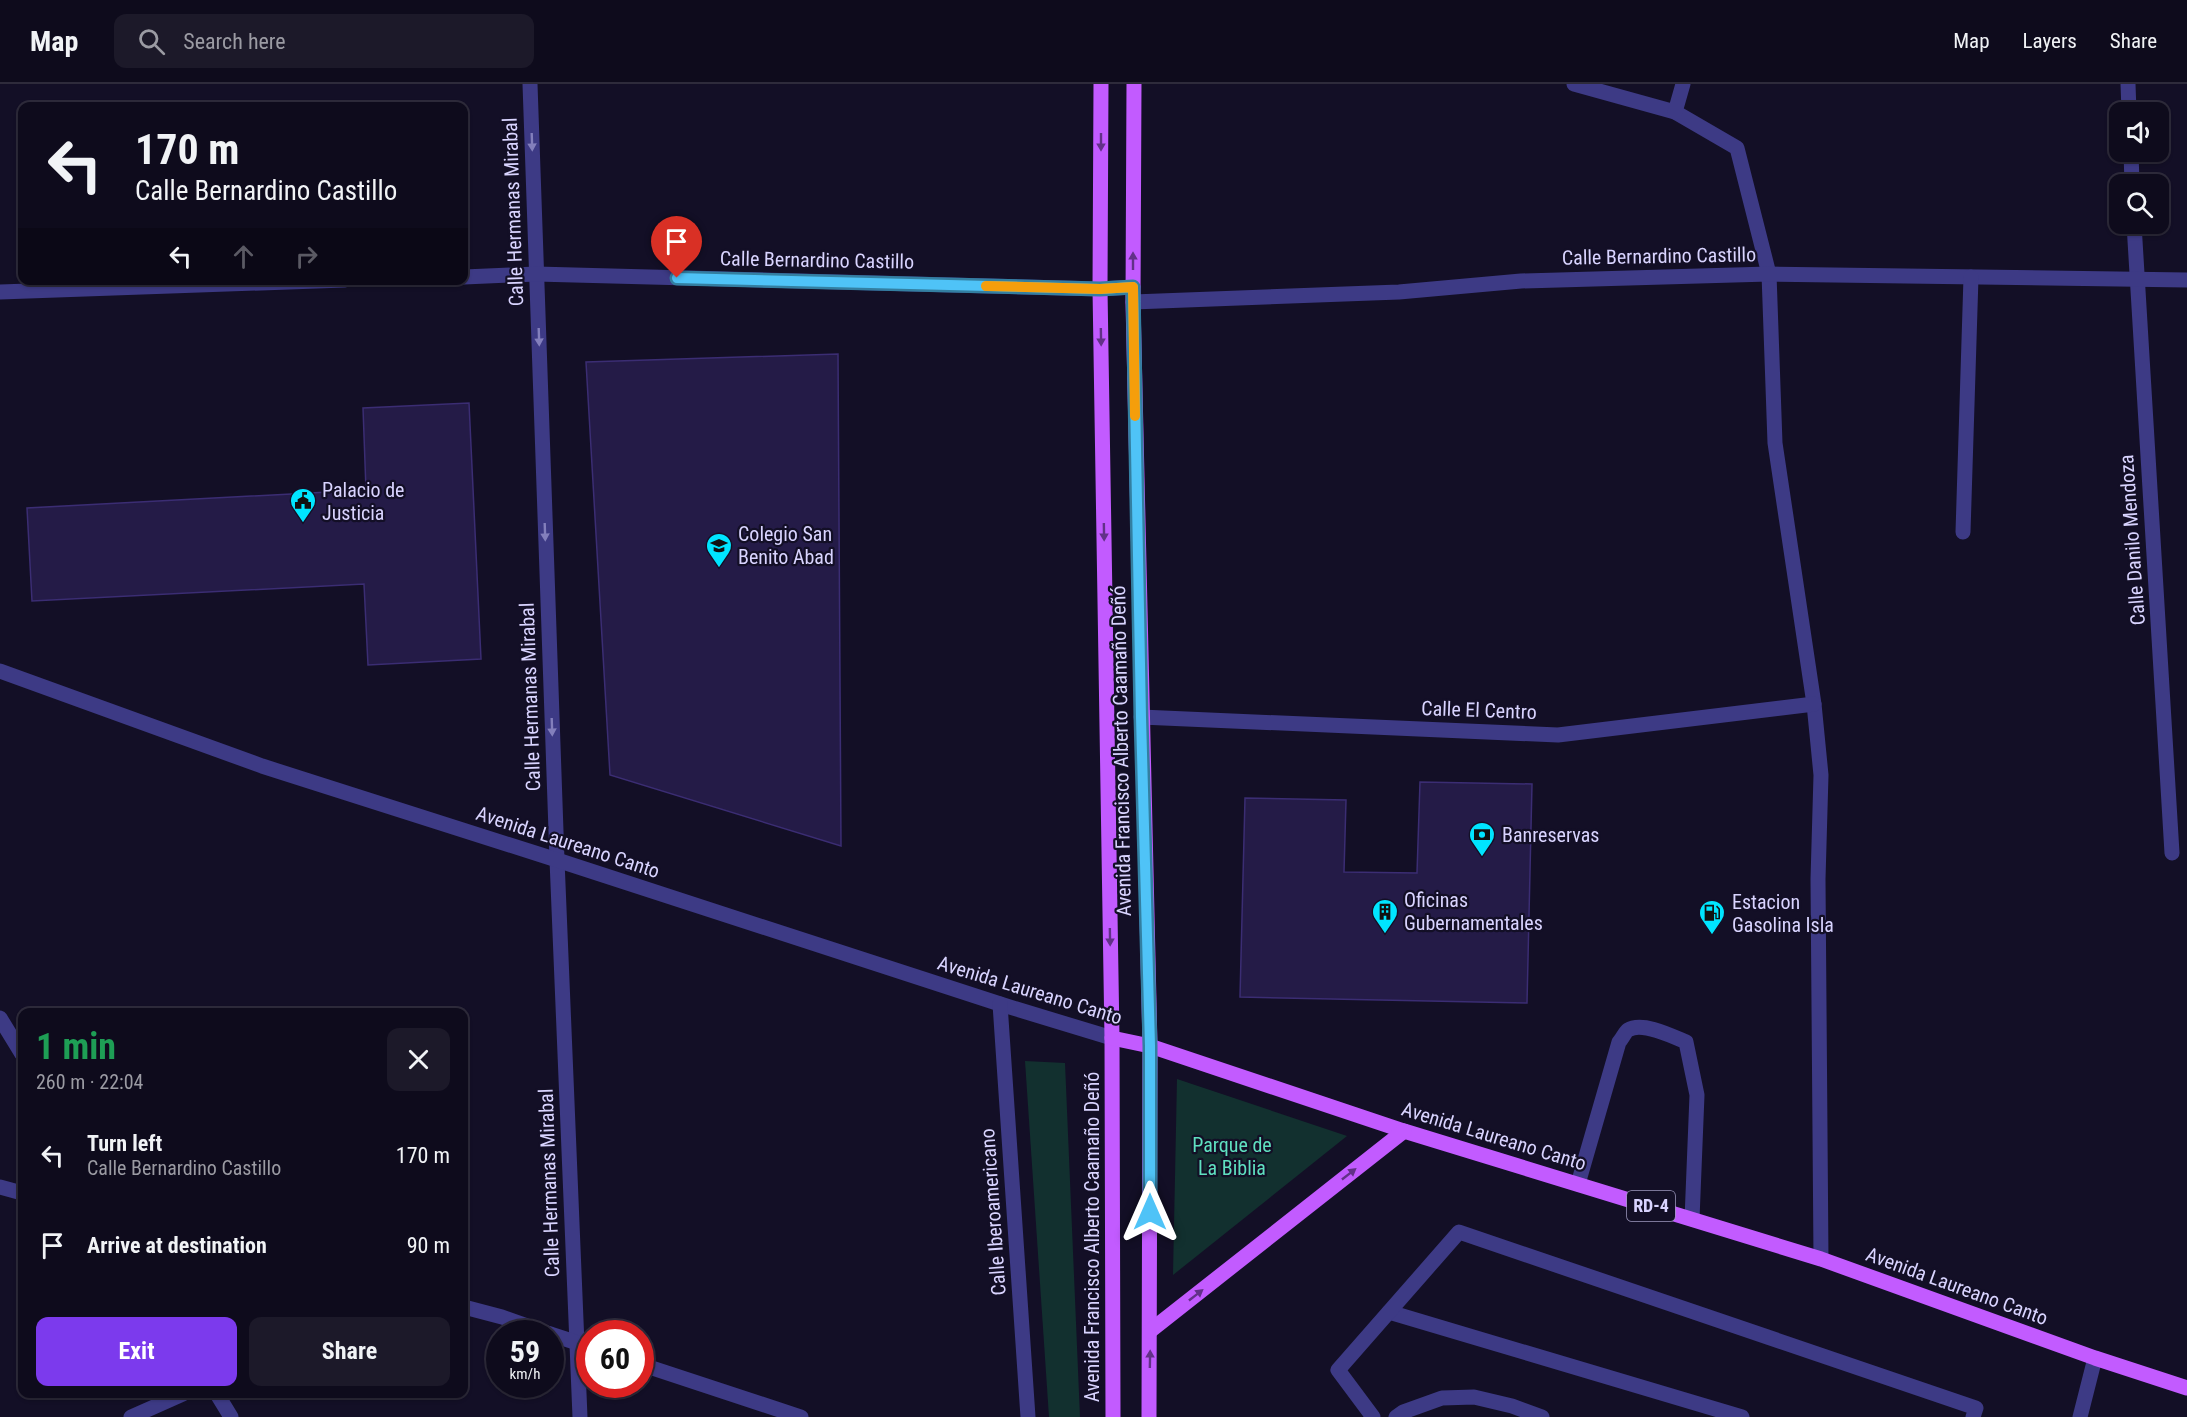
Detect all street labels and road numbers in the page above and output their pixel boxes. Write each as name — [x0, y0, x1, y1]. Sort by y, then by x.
street label: Calle Hermanas Mirabal — [498, 117, 528, 307]
street label: Calle Bernardino Castillo — [1562, 242, 1756, 270]
street label: Calle Bernardino Castillo — [720, 246, 914, 274]
street label: Calle Danilo Mendoza — [2114, 454, 2150, 626]
street label: Avenida Francisco Alberto Caamaño Deñó — [1106, 585, 1136, 917]
street label: Calle Hermanas Mirabal — [515, 602, 545, 792]
street label: Calle El Centro — [1421, 696, 1537, 724]
street label: Avenida Laureano Canto — [473, 801, 663, 883]
street label: Avenida Laureano Canto — [935, 951, 1125, 1029]
street label: Avenida Francisco Alberto Caamaño Deñó — [1080, 1072, 1104, 1402]
street label: Calle Hermanas Mirabal — [534, 1088, 564, 1278]
street label: Avenida Laureano Canto — [1399, 1097, 1589, 1175]
street label: Calle Iberoamericano — [975, 1128, 1011, 1296]
road number: RD-4 — [1627, 1191, 1675, 1221]
street label: Avenida Laureano Canto — [1863, 1242, 2051, 1330]

